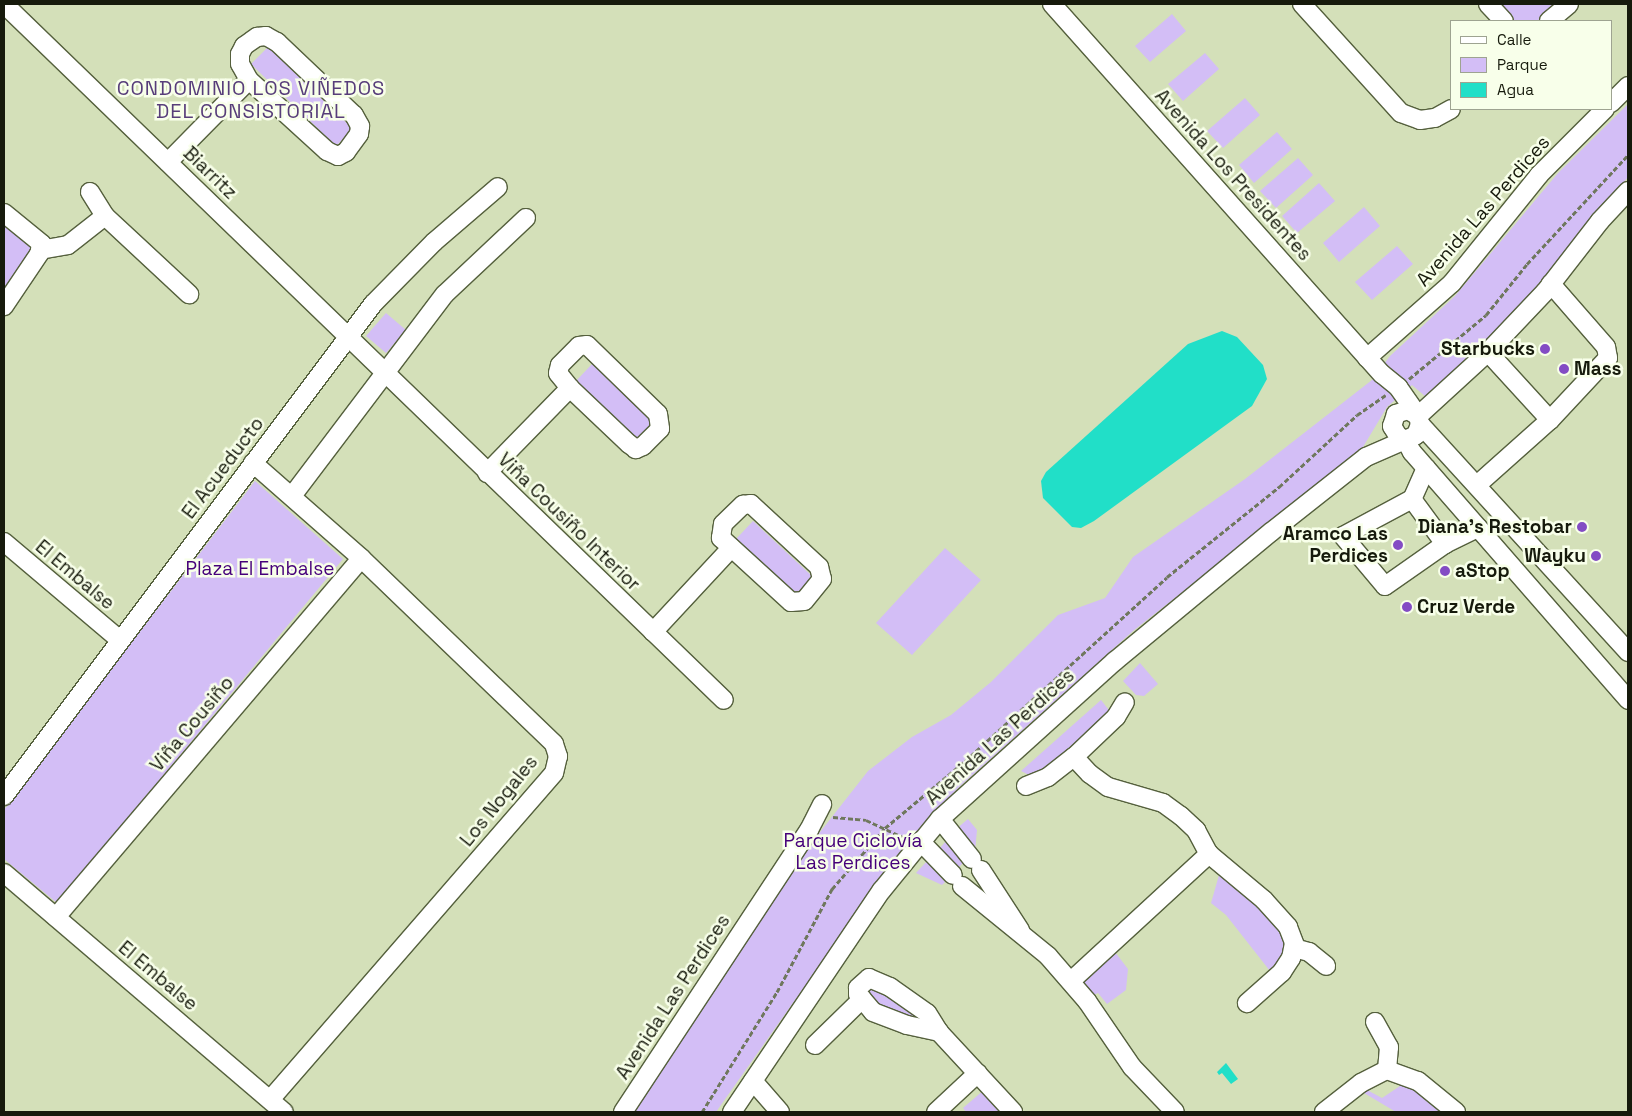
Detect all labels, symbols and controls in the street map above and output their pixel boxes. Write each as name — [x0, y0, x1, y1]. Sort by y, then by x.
legend — [1450, 20, 1612, 110]
text: Calle — [1497, 30, 1532, 49]
text: Parque — [1497, 55, 1548, 74]
district label: CONDOMINIO LOS VIÑEDOS DEL CONSISTORIAL — [114, 76, 388, 123]
text: Agua — [1497, 80, 1534, 99]
street label: Avenida Los Presidentes — [1150, 85, 1316, 265]
street label: Avenida Las Perdices — [1411, 131, 1555, 291]
street label: Biarritz — [178, 142, 242, 204]
place label: Starbucks — [1441, 338, 1535, 360]
marker: Starbucks — [1539, 343, 1551, 355]
place label: Mass — [1574, 358, 1622, 380]
marker: Mass — [1558, 363, 1570, 375]
street label: El Acueducto — [177, 413, 269, 523]
street label: Viña Cousiño Interior — [493, 448, 645, 596]
place label: Diana’s Restobar — [1418, 516, 1572, 538]
marker: Diana’s Restobar — [1576, 521, 1588, 533]
place label: Aramco Las Perdices — [1283, 523, 1388, 567]
street label: El Embalse — [31, 535, 119, 615]
marker: Aramco Las Perdices — [1392, 539, 1404, 551]
place label: Wayku — [1524, 545, 1586, 567]
marker: Wayku — [1590, 550, 1602, 562]
park label: Plaza El Embalse — [185, 558, 335, 580]
place label: aStop — [1455, 560, 1510, 582]
marker: aStop — [1439, 565, 1451, 577]
place label: Cruz Verde — [1417, 596, 1516, 618]
marker: Cruz Verde — [1401, 601, 1413, 613]
street label: Avenida Las Perdices — [921, 664, 1079, 810]
street label: Viña Cousiño — [146, 672, 238, 776]
street label: Los Nogales — [455, 751, 543, 851]
park label: Parque Ciclovía Las Perdices — [784, 830, 922, 874]
street label: Avenida Las Perdices — [611, 910, 735, 1084]
street label: El Embalse — [114, 936, 202, 1016]

